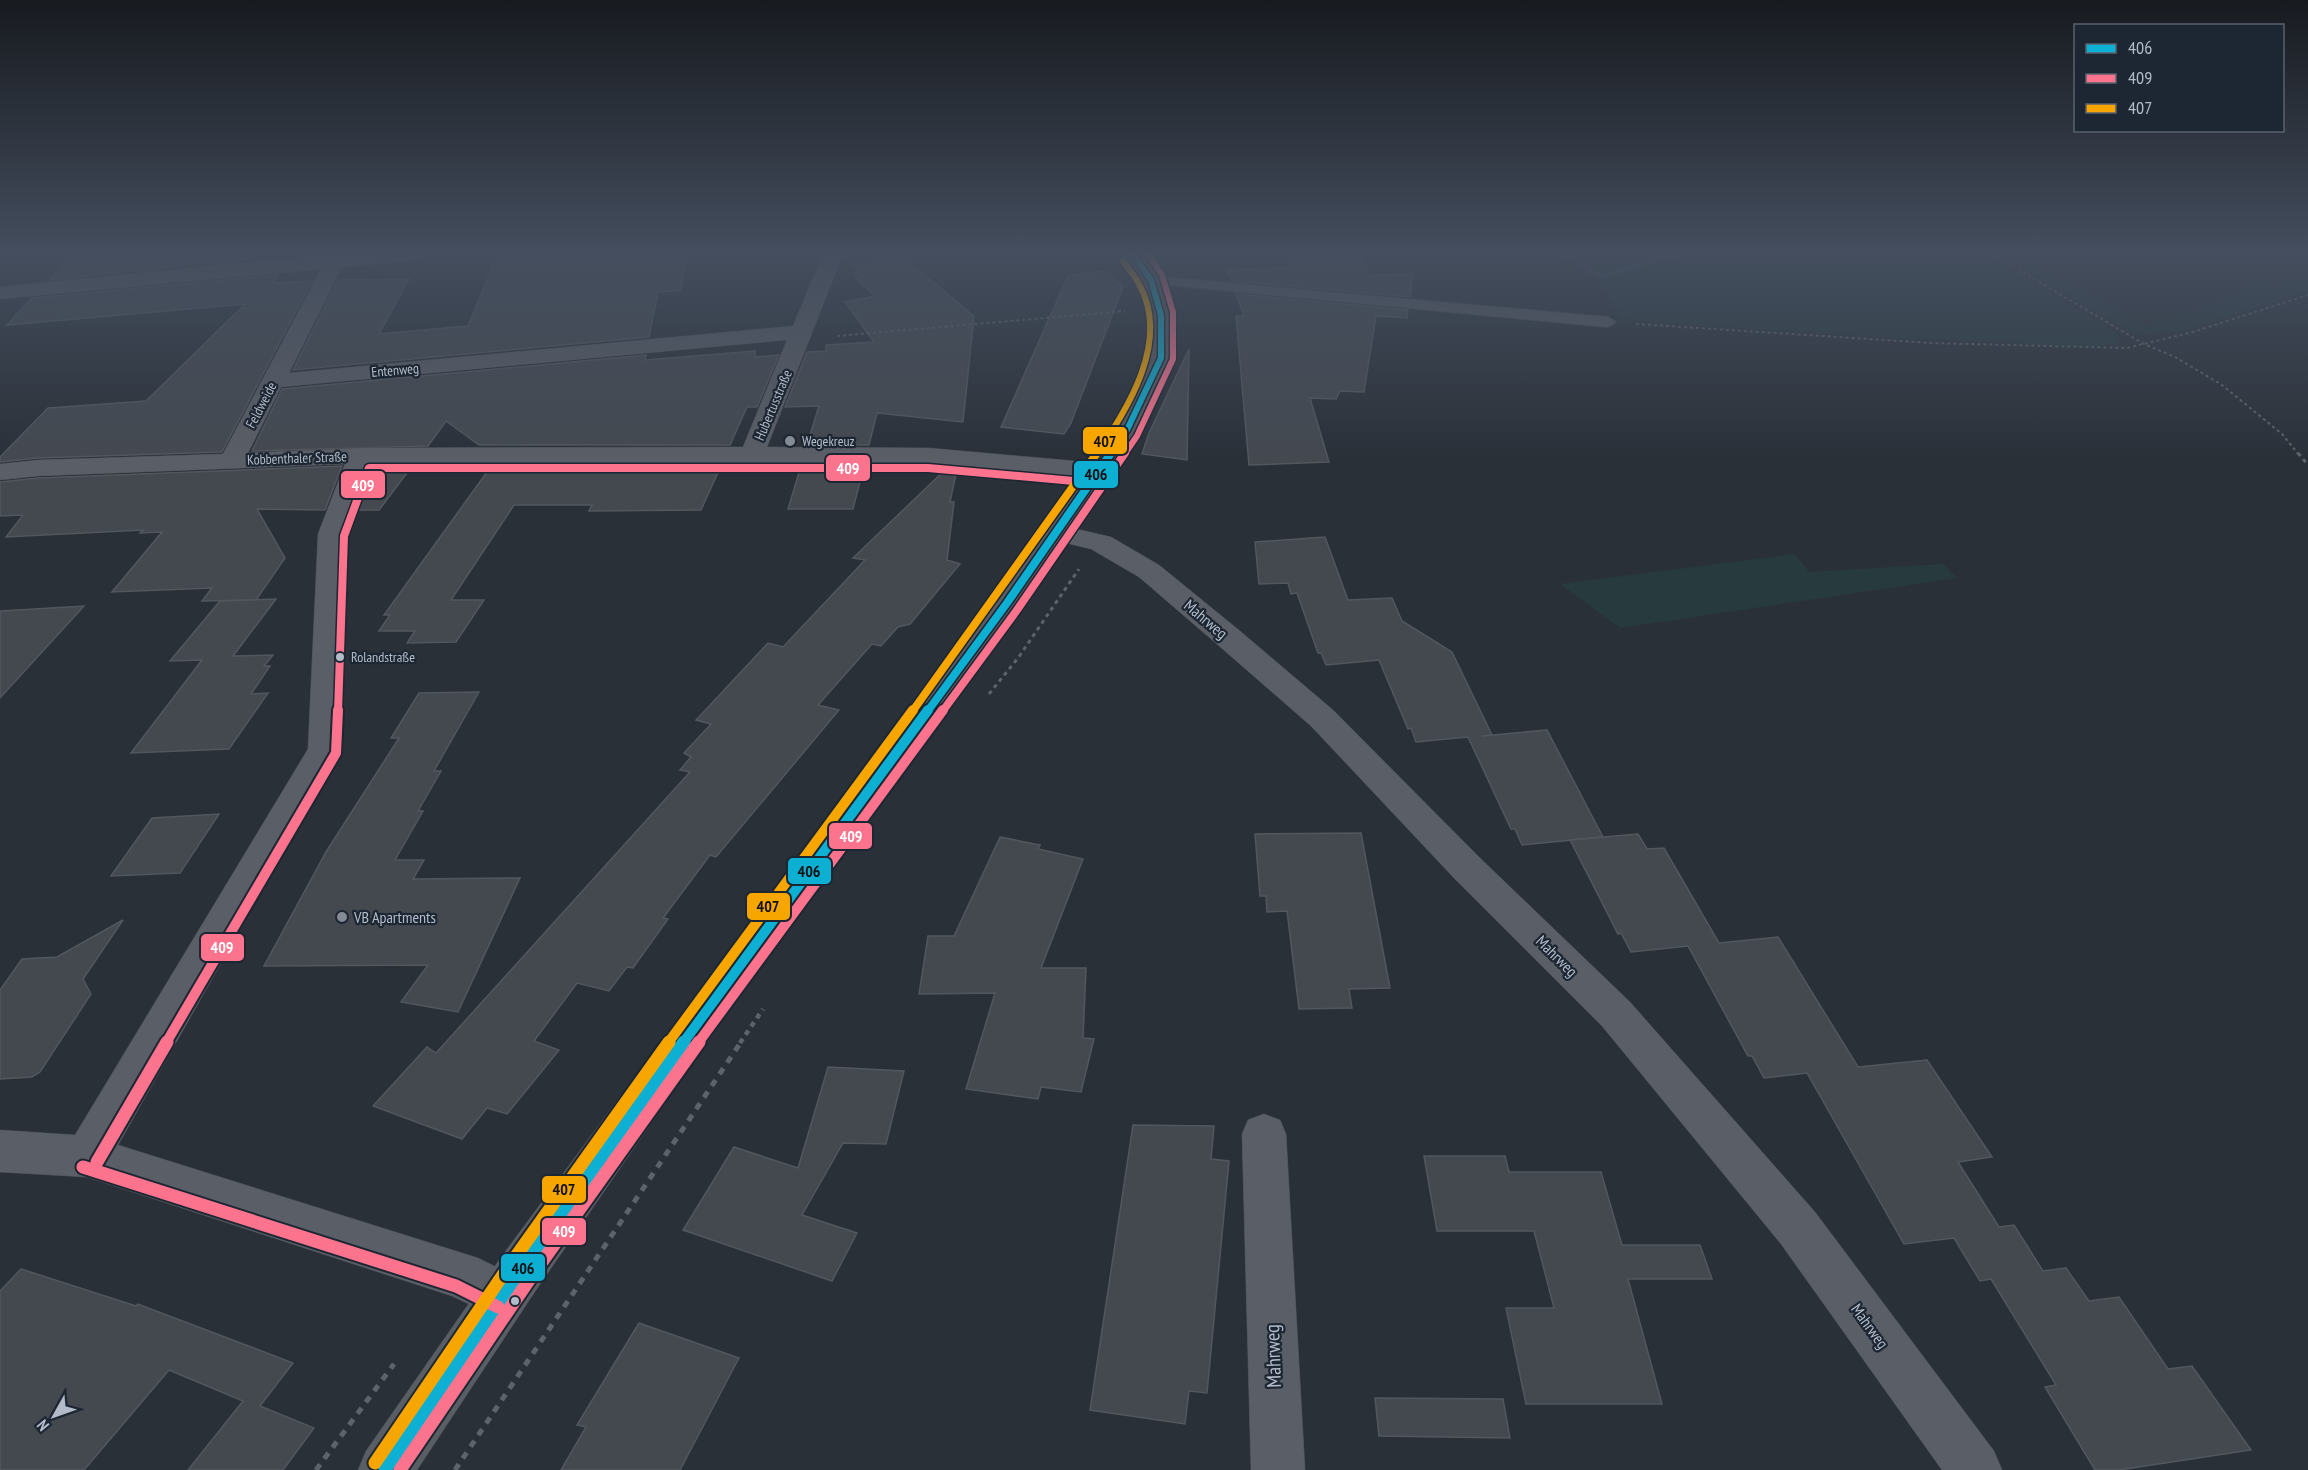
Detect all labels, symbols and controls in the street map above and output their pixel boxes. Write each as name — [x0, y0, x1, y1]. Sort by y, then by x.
legend — [2074, 24, 2284, 132]
text: 406 — [2128, 36, 2152, 59]
text: 409 — [2128, 66, 2152, 89]
text: 407 — [2128, 96, 2152, 119]
street label: Entenweg — [370, 359, 420, 381]
street label: Hubertusstraße — [750, 367, 796, 443]
street label: Feldweide — [241, 379, 281, 431]
line badge: 407 — [1082, 426, 1128, 455]
text: 407 — [1094, 431, 1116, 451]
place label: Wegekreuz — [802, 432, 855, 450]
marker: Wegekreuz — [783, 434, 797, 448]
street label: Kobbenthaler Straße — [247, 447, 347, 469]
line badge: 409 — [825, 454, 871, 482]
text: 409 — [837, 458, 859, 478]
line badge: 406 — [1073, 460, 1119, 489]
text: 406 — [1085, 464, 1108, 484]
line badge: 409 — [340, 470, 386, 499]
text: 409 — [352, 475, 374, 495]
street label: Mahrweg — [1180, 595, 1232, 643]
place label: Rolandstraße — [351, 648, 415, 666]
marker: Rolandstraße — [334, 651, 346, 663]
line badge: 409 — [828, 822, 873, 850]
text: 409 — [840, 826, 862, 846]
line badge: 406 — [787, 857, 832, 885]
text: 406 — [798, 861, 821, 881]
line badge: 407 — [746, 892, 791, 921]
text: 407 — [757, 896, 779, 916]
place label: VB Apartments — [353, 907, 436, 927]
marker: VB Apartments — [335, 910, 349, 924]
street label: Mahrweg — [1532, 931, 1582, 981]
line badge: 409 — [200, 933, 245, 962]
text: 409 — [211, 937, 233, 957]
line badge: 407 — [541, 1175, 587, 1204]
text: 407 — [553, 1179, 575, 1199]
line badge: 409 — [541, 1217, 587, 1246]
text: 409 — [553, 1221, 575, 1241]
line badge: 406 — [500, 1253, 546, 1282]
text: 406 — [512, 1258, 535, 1278]
unlabelled marker — [509, 1295, 521, 1307]
street label: Mahrweg — [1847, 1300, 1893, 1352]
street label: Mahrweg — [1259, 1324, 1287, 1388]
north arrow — [24, 1386, 84, 1446]
text: N — [32, 1416, 53, 1435]

